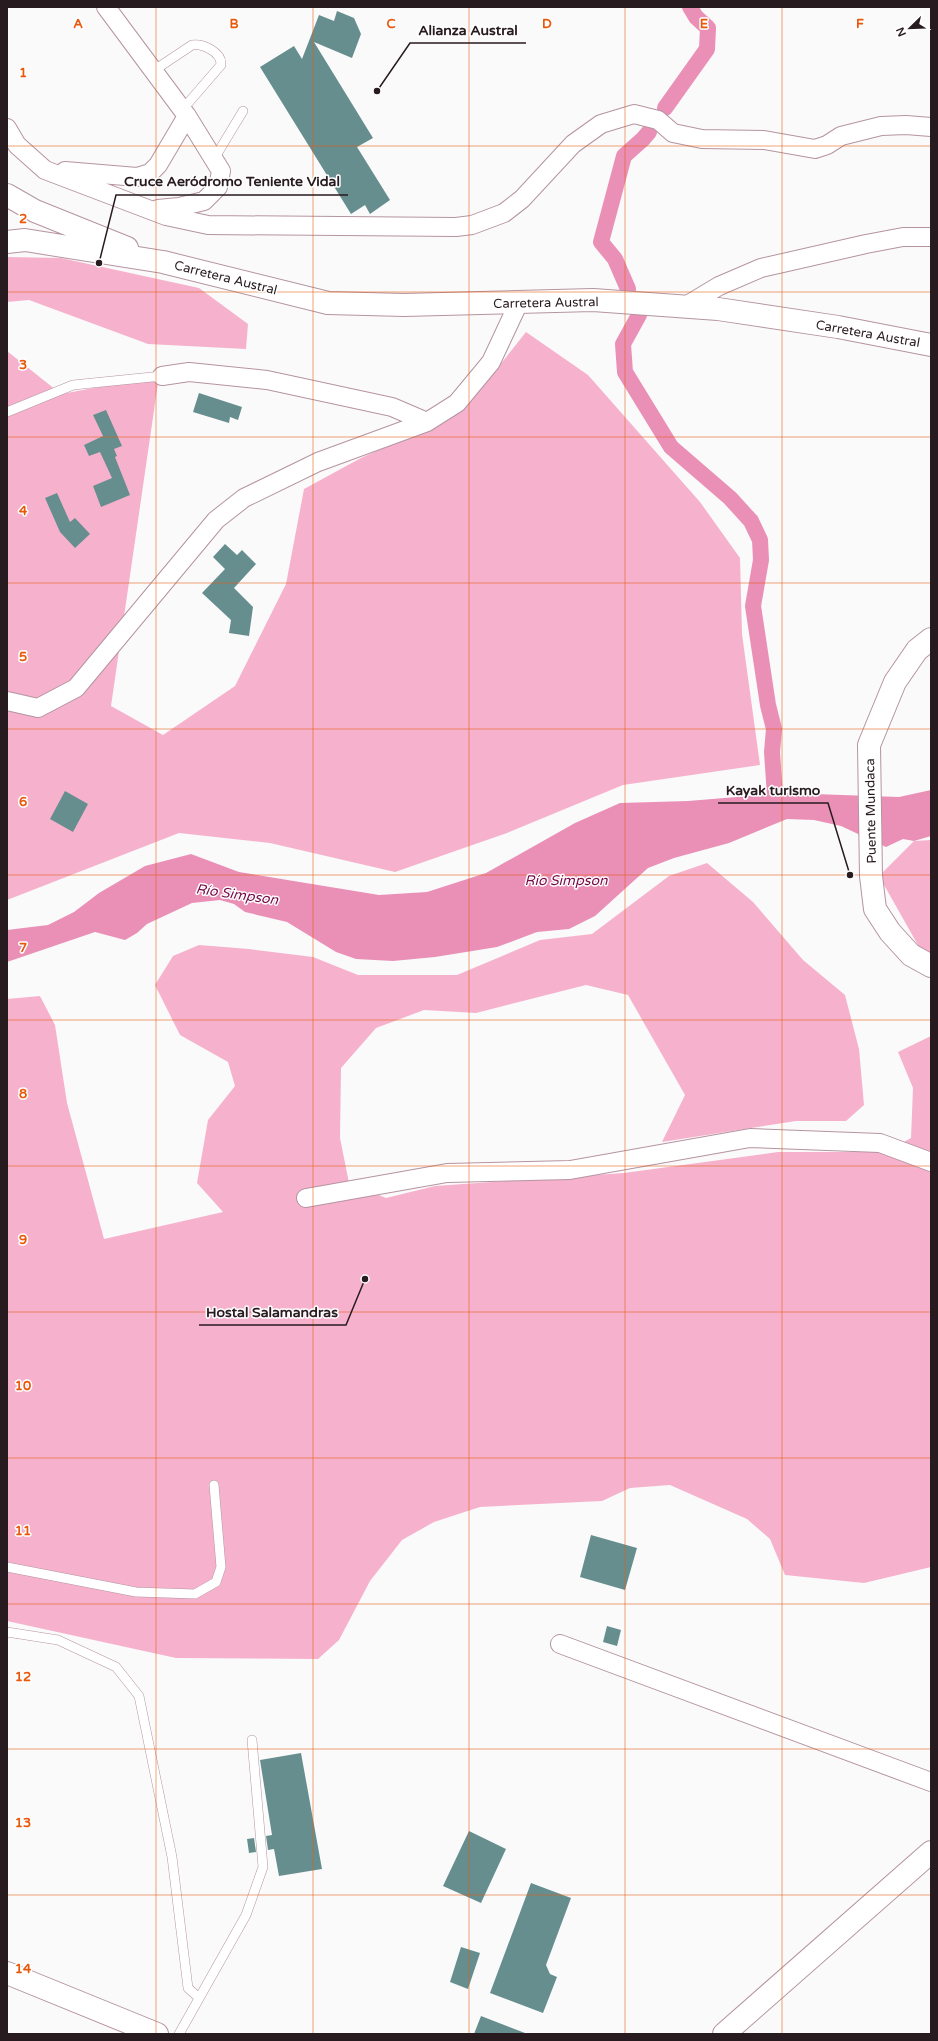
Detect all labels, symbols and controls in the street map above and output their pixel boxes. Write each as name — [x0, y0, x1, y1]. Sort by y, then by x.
north arrow — [890, 8, 930, 48]
text: A — [73, 16, 83, 32]
text: B — [229, 16, 239, 32]
text: C — [386, 16, 396, 32]
text: D — [542, 16, 552, 32]
text: E — [700, 16, 708, 32]
text: F — [856, 16, 864, 32]
callout: Alianza Austral — [410, 17, 526, 43]
text: Alianza Austral — [418, 22, 518, 39]
text: N — [894, 25, 909, 38]
text: 1 — [19, 65, 27, 81]
callout: Cruce Aeródromo Teniente Vidal — [116, 169, 348, 195]
text: Cruce Aeródromo Teniente Vidal — [124, 173, 340, 190]
text: 2 — [19, 211, 27, 227]
street label: Carretera Austral — [173, 257, 279, 298]
street label: Carretera Austral — [493, 294, 599, 312]
street label: Carretera Austral — [814, 317, 921, 351]
text: 3 — [19, 357, 27, 373]
text: 4 — [19, 503, 28, 519]
text: 5 — [19, 649, 27, 665]
street label: Puente Mundaca — [862, 758, 880, 864]
callout: Kayak turismo — [718, 777, 828, 803]
text: Kayak turismo — [726, 782, 821, 799]
text: 6 — [19, 794, 27, 810]
water label: Río Simpson — [524, 872, 608, 889]
water label: Río Simpson — [195, 880, 280, 909]
text: 7 — [19, 940, 27, 956]
text: 8 — [19, 1086, 27, 1102]
text: 9 — [19, 1232, 27, 1248]
callout: Hostal Salamandras — [199, 1299, 346, 1325]
text: Hostal Salamandras — [206, 1304, 338, 1321]
text: 10 — [15, 1378, 31, 1394]
text: 11 — [15, 1523, 31, 1539]
text: 12 — [15, 1669, 31, 1685]
text: 13 — [15, 1815, 31, 1831]
text: 14 — [15, 1961, 32, 1977]

